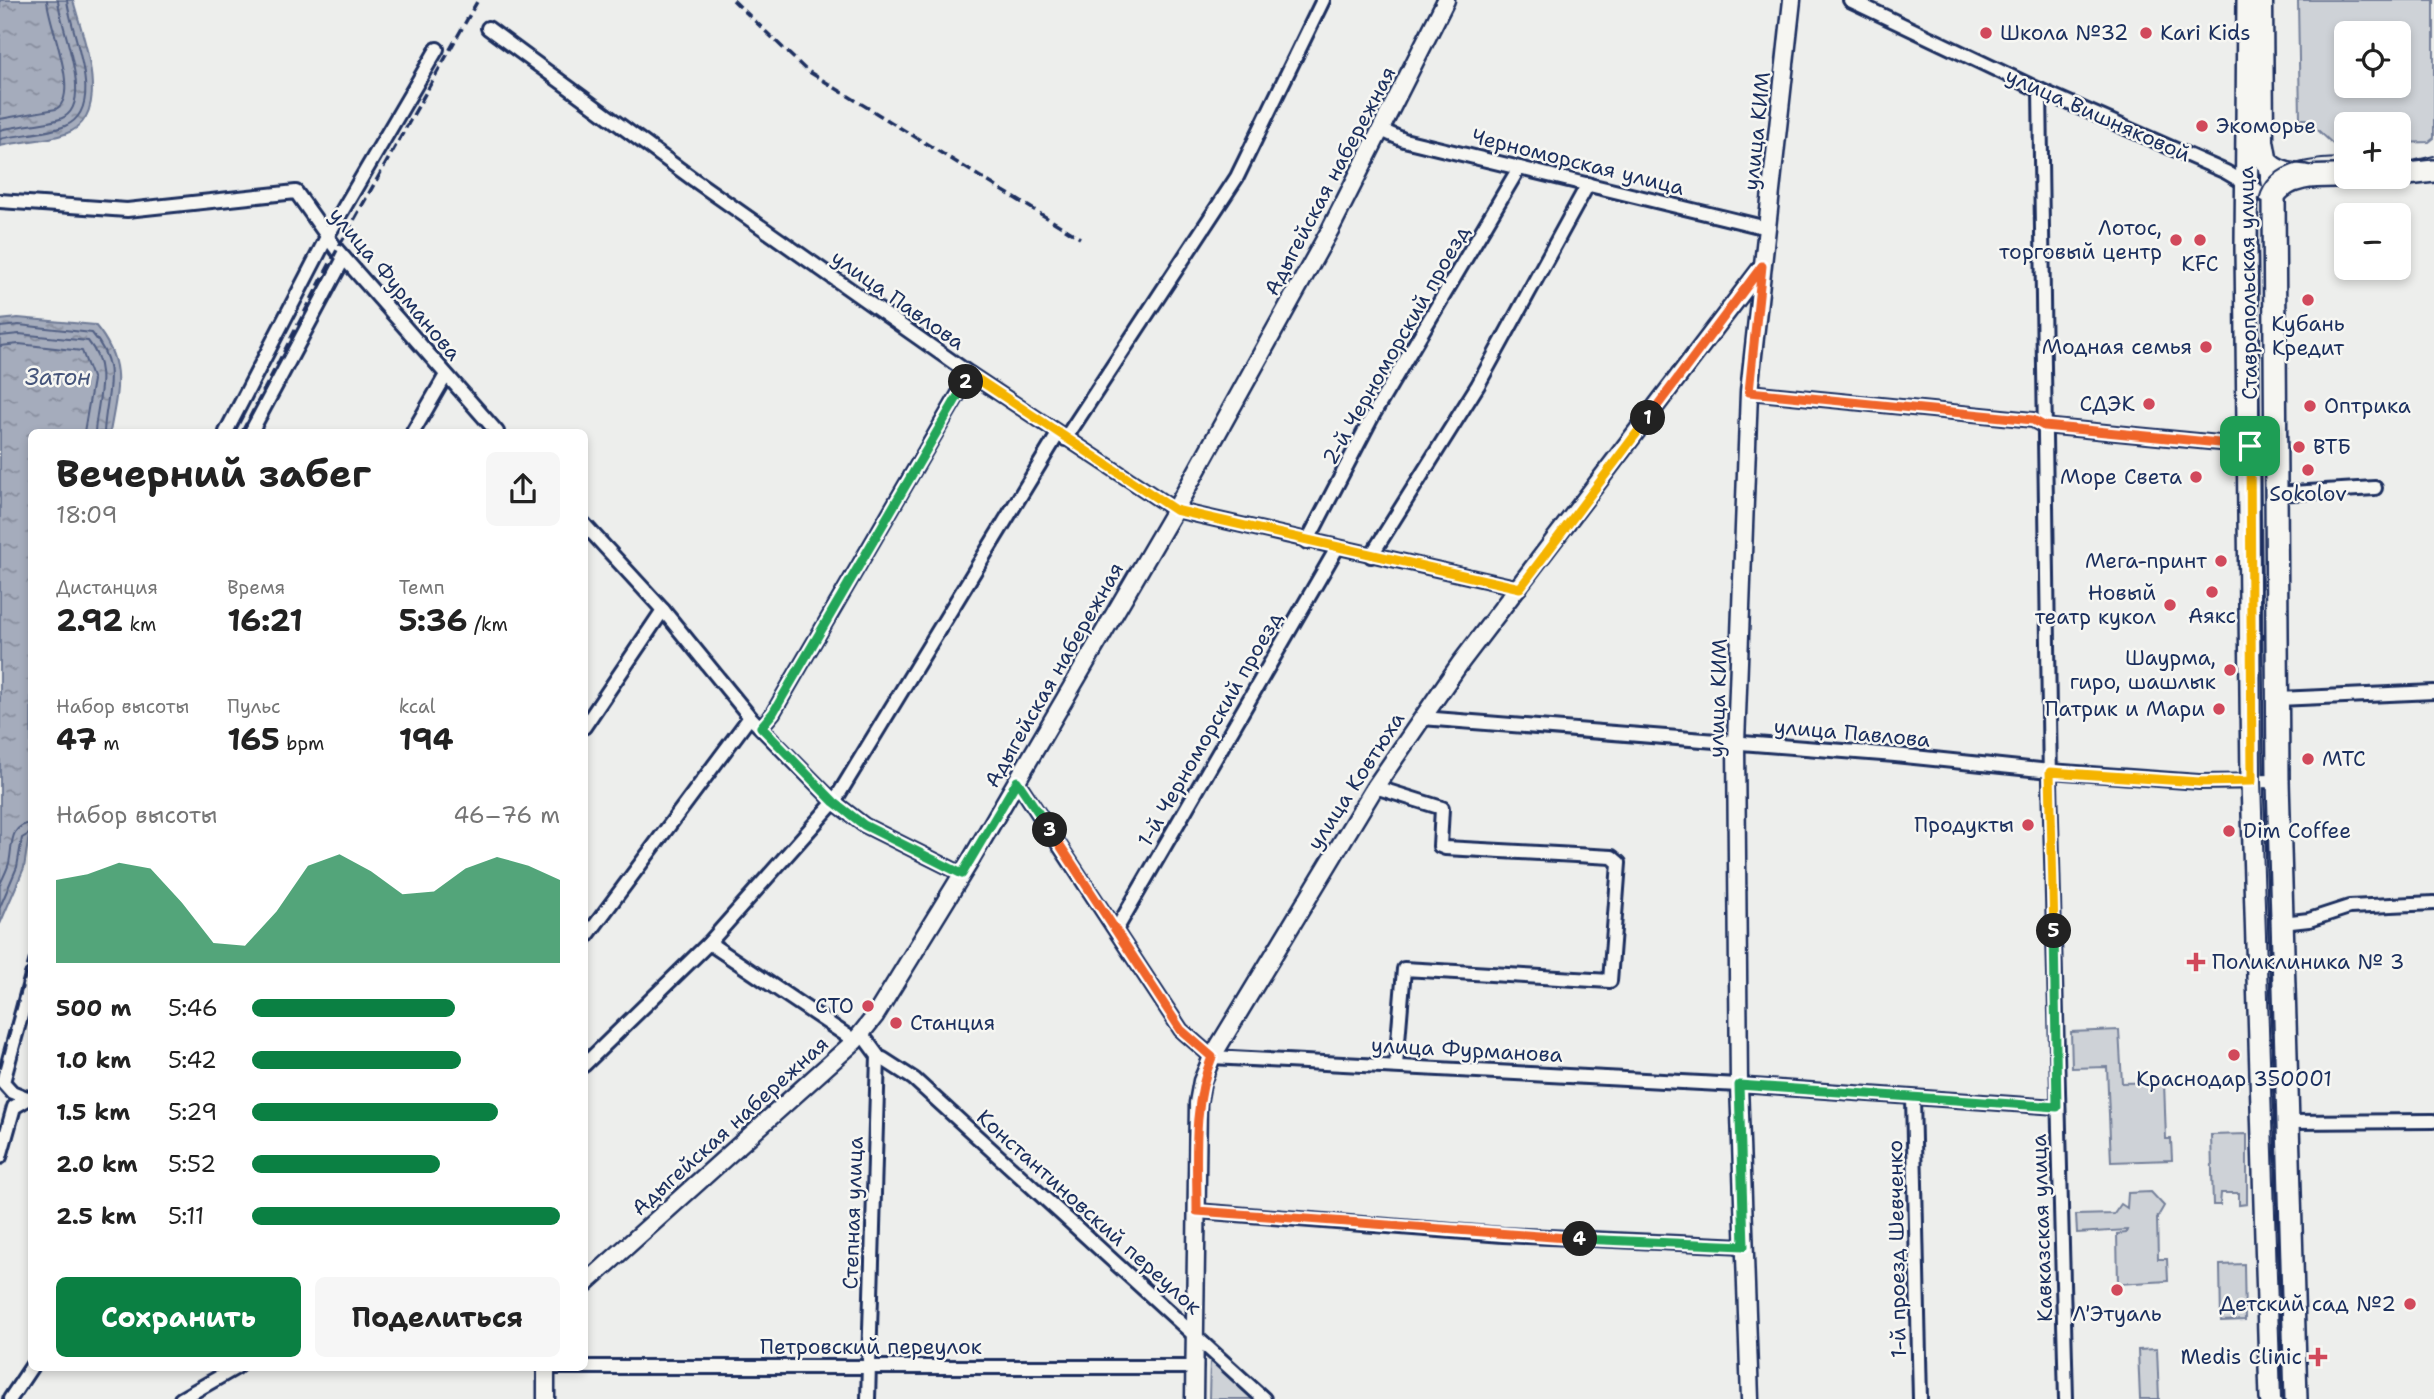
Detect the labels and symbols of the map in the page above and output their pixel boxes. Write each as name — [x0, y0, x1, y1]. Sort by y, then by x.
place label: Школа №32 — [2000, 19, 2129, 47]
place label: Kari Kids — [2160, 19, 2251, 47]
marker: Школа №32 — [1978, 25, 1994, 41]
marker: Kari Kids — [2138, 25, 2154, 41]
street label: Адыгейская набережная — [1258, 62, 1402, 300]
street label: улица Вишняковой — [2001, 62, 2195, 168]
street label: улица КИМ — [1737, 70, 1777, 192]
place label: Экоморье — [2216, 112, 2316, 140]
marker: Экоморье — [2194, 118, 2210, 134]
street label: Черноморская улица — [1469, 122, 1687, 202]
street label: Ставропольская улица — [2232, 166, 2264, 400]
street label: улица Фурманова — [323, 202, 467, 366]
place label: Лотос, торговый центр — [1999, 214, 2162, 266]
street label: 2-й Черноморский проезд — [1316, 220, 1476, 470]
marker: Лотос, торговый центр — [2168, 232, 2184, 248]
marker: KFC — [2192, 232, 2208, 248]
street label: улица Павлова — [826, 244, 970, 356]
place label: KFC — [2181, 250, 2219, 278]
marker: Кубань Кредит — [2300, 292, 2316, 308]
place label: Кубань Кредит — [2271, 310, 2345, 362]
place label: Модная семья — [2042, 333, 2192, 361]
marker: Модная семья — [2198, 339, 2214, 355]
water label: Затон — [25, 362, 91, 392]
pin: 2 — [948, 364, 984, 400]
place label: СДЭК — [2080, 390, 2135, 418]
place label: Оптрика — [2324, 392, 2411, 420]
marker: СДЭК — [2141, 396, 2157, 412]
marker: Оптрика — [2302, 398, 2318, 414]
pin: 1 — [1630, 400, 1666, 436]
pin — [2220, 416, 2280, 476]
place label: ВТБ — [2313, 433, 2351, 461]
marker: ВТБ — [2291, 439, 2307, 455]
marker: Sokolov — [2300, 462, 2316, 478]
place label: Море Света — [2060, 463, 2182, 491]
marker: Море Света — [2188, 469, 2204, 485]
place label: Sokolov — [2269, 480, 2347, 508]
place label: Мега-принт — [2085, 547, 2207, 575]
marker: Мега-принт — [2213, 553, 2229, 569]
street label: Адыгейская набережная — [978, 557, 1130, 793]
place label: Новый театр кукол — [2035, 579, 2156, 631]
marker: Аякс — [2204, 584, 2220, 600]
marker: Новый театр кукол — [2162, 597, 2178, 613]
place label: Аякс — [2188, 602, 2236, 630]
street label: 1-й Черноморский проезд — [1131, 606, 1289, 852]
street label: улица КИМ — [1702, 638, 1734, 758]
place label: Шаурма, гиро, шашлык — [2070, 644, 2216, 696]
marker: Шаурма, гиро, шашлык — [2222, 662, 2238, 678]
place label: Патрик и Мари — [2045, 695, 2205, 723]
marker: Патрик и Мари — [2211, 701, 2227, 717]
street label: улица Ковтюха — [1301, 707, 1411, 855]
street label: улица Павлова — [1773, 712, 1931, 754]
place label: МТС — [2322, 745, 2366, 773]
marker: МТС — [2300, 751, 2316, 767]
place label: Продукты — [1914, 811, 2014, 839]
pin: 3 — [1032, 812, 1068, 848]
marker: Продукты — [2020, 817, 2036, 833]
place label: Dim Coffee — [2243, 817, 2351, 845]
marker: Dim Coffee — [2221, 823, 2237, 839]
pin: 5 — [2036, 914, 2072, 948]
place label: Поликлиника № 3 — [2212, 948, 2405, 976]
marker: Поликлиника № 3 — [2186, 952, 2206, 972]
place label: СТО — [815, 992, 854, 1020]
marker: СТО — [860, 998, 876, 1014]
place label: Станция — [910, 1009, 995, 1037]
marker: Станция — [888, 1015, 904, 1031]
street label: Адыгейская набережная — [626, 1030, 834, 1222]
street label: улица Фурманова — [1370, 1031, 1564, 1069]
marker: Краснодар 350001 — [2226, 1047, 2242, 1063]
place label: Краснодар 350001 — [2136, 1065, 2332, 1093]
street label: Константиновский переулок — [971, 1103, 1207, 1321]
street label: Кавказская улица — [2025, 1133, 2059, 1323]
street label: Степная улица — [836, 1136, 870, 1290]
street label: 1-й проезд Шевченко — [1881, 1140, 1913, 1358]
pin: 4 — [1562, 1222, 1598, 1256]
marker: Л'Этуаль — [2109, 1282, 2125, 1298]
place label: Детский сад №2 — [2219, 1290, 2396, 1318]
marker: Детский сад №2 — [2402, 1296, 2418, 1312]
place label: Л'Этуаль — [2072, 1300, 2162, 1328]
street label: Петровский переулок — [760, 1333, 982, 1361]
place label: Medis Clinic — [2181, 1343, 2302, 1371]
marker: Medis Clinic — [2308, 1347, 2328, 1367]

